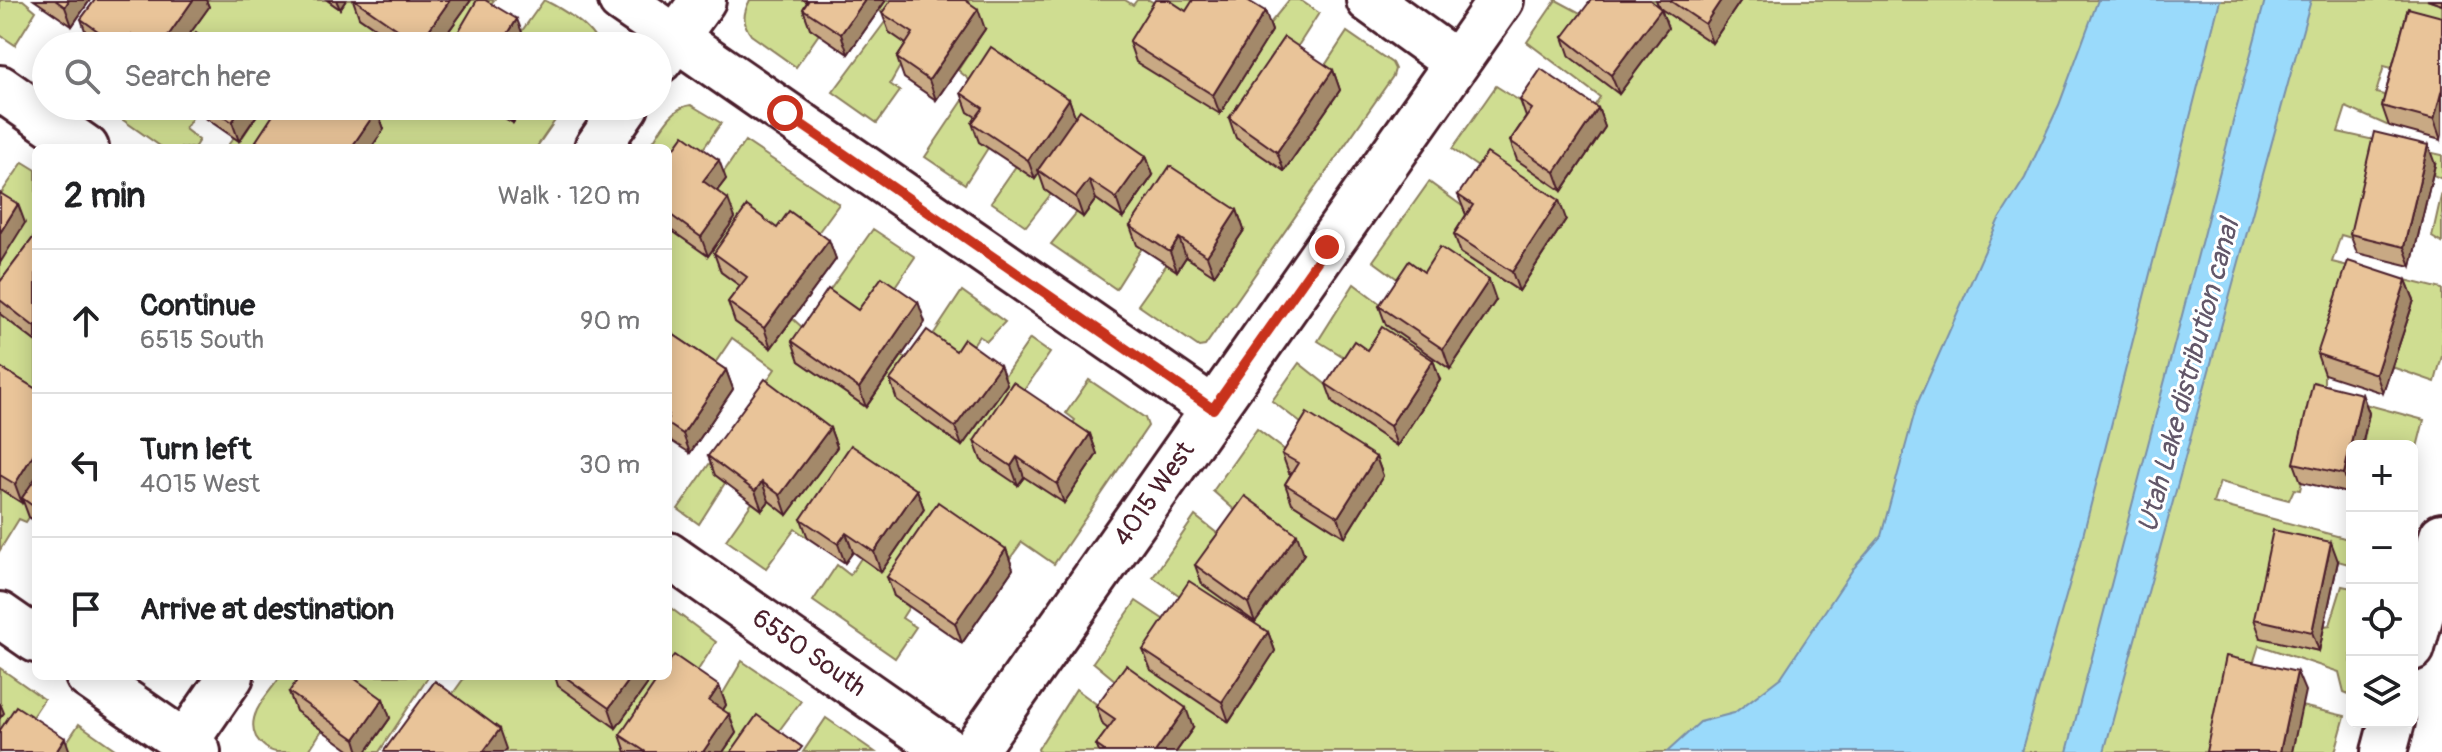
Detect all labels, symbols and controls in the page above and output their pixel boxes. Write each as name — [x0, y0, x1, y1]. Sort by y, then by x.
search box — [32, 32, 672, 120]
icon: search — [60, 54, 104, 98]
text: Search here — [124, 58, 271, 95]
route start — [767, 95, 803, 131]
text: 2 min — [64, 175, 146, 218]
text: Walk · 120 m — [498, 180, 640, 212]
water label: Utah Lake distribution canal — [2130, 212, 2249, 536]
route end — [1309, 229, 1345, 265]
text: Continue — [140, 287, 255, 324]
icon: ahead — [64, 299, 108, 343]
text: 90 m — [580, 305, 640, 337]
text: 6515 South — [140, 324, 264, 356]
text: Turn left — [140, 431, 251, 468]
street label: 4015 West — [1107, 435, 1202, 552]
map controls — [2346, 440, 2418, 728]
button: + — [2346, 440, 2418, 512]
icon: left — [64, 443, 108, 487]
text: 30 m — [579, 449, 640, 481]
text: 4015 West — [140, 468, 260, 500]
button: − — [2346, 512, 2418, 584]
button: locate — [2346, 584, 2418, 656]
icon: arrive — [64, 587, 108, 631]
text: Arrive at destination — [140, 591, 394, 628]
street label: 6550 South — [746, 602, 872, 704]
button: layers — [2346, 656, 2418, 728]

